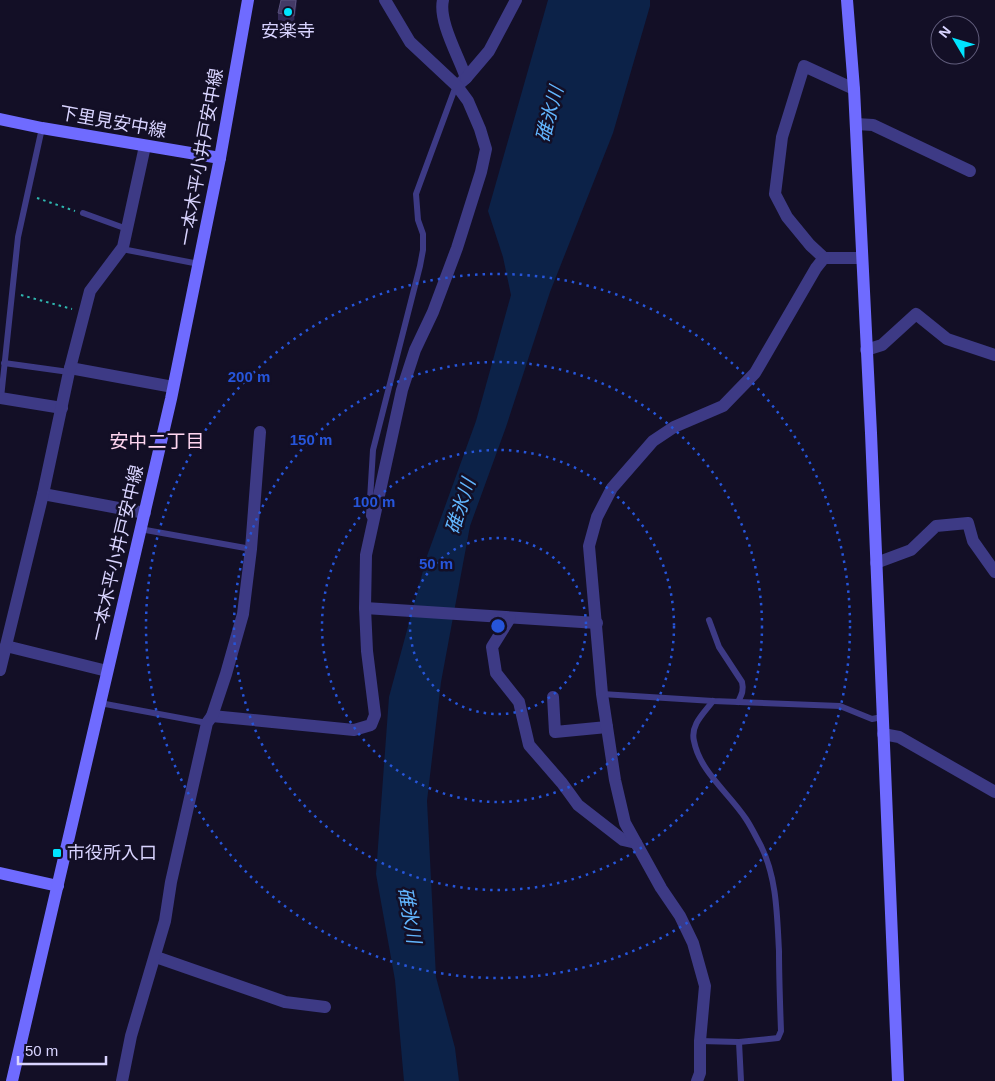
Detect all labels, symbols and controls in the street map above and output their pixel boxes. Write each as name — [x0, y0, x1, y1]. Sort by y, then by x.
marker: 安楽寺 — [282, 6, 294, 18]
north arrow — [930, 15, 980, 65]
place label: 安楽寺 — [261, 21, 315, 41]
text: N — [935, 23, 954, 41]
street label: 一本木平小井戸安中線 — [176, 67, 226, 247]
water label: 碓氷川 — [532, 82, 568, 144]
street label: 下里見安中線 — [58, 103, 168, 141]
text: 200 m — [228, 368, 270, 385]
district label: 安中二丁目 — [109, 431, 205, 452]
text: 150 m — [290, 431, 332, 448]
street label: 一本木平小井戸安中線 — [87, 463, 147, 643]
water label: 碓氷川 — [442, 474, 480, 537]
text: 100 m — [353, 493, 395, 510]
text: 50 m — [419, 555, 453, 572]
centre of rings — [489, 617, 507, 635]
place label: 市役所入口 — [67, 843, 157, 863]
marker: 市役所入口 — [51, 847, 63, 859]
water label: 碓氷川 — [394, 885, 425, 947]
scale bar — [18, 1034, 105, 1066]
text: 50 m — [25, 1042, 58, 1059]

